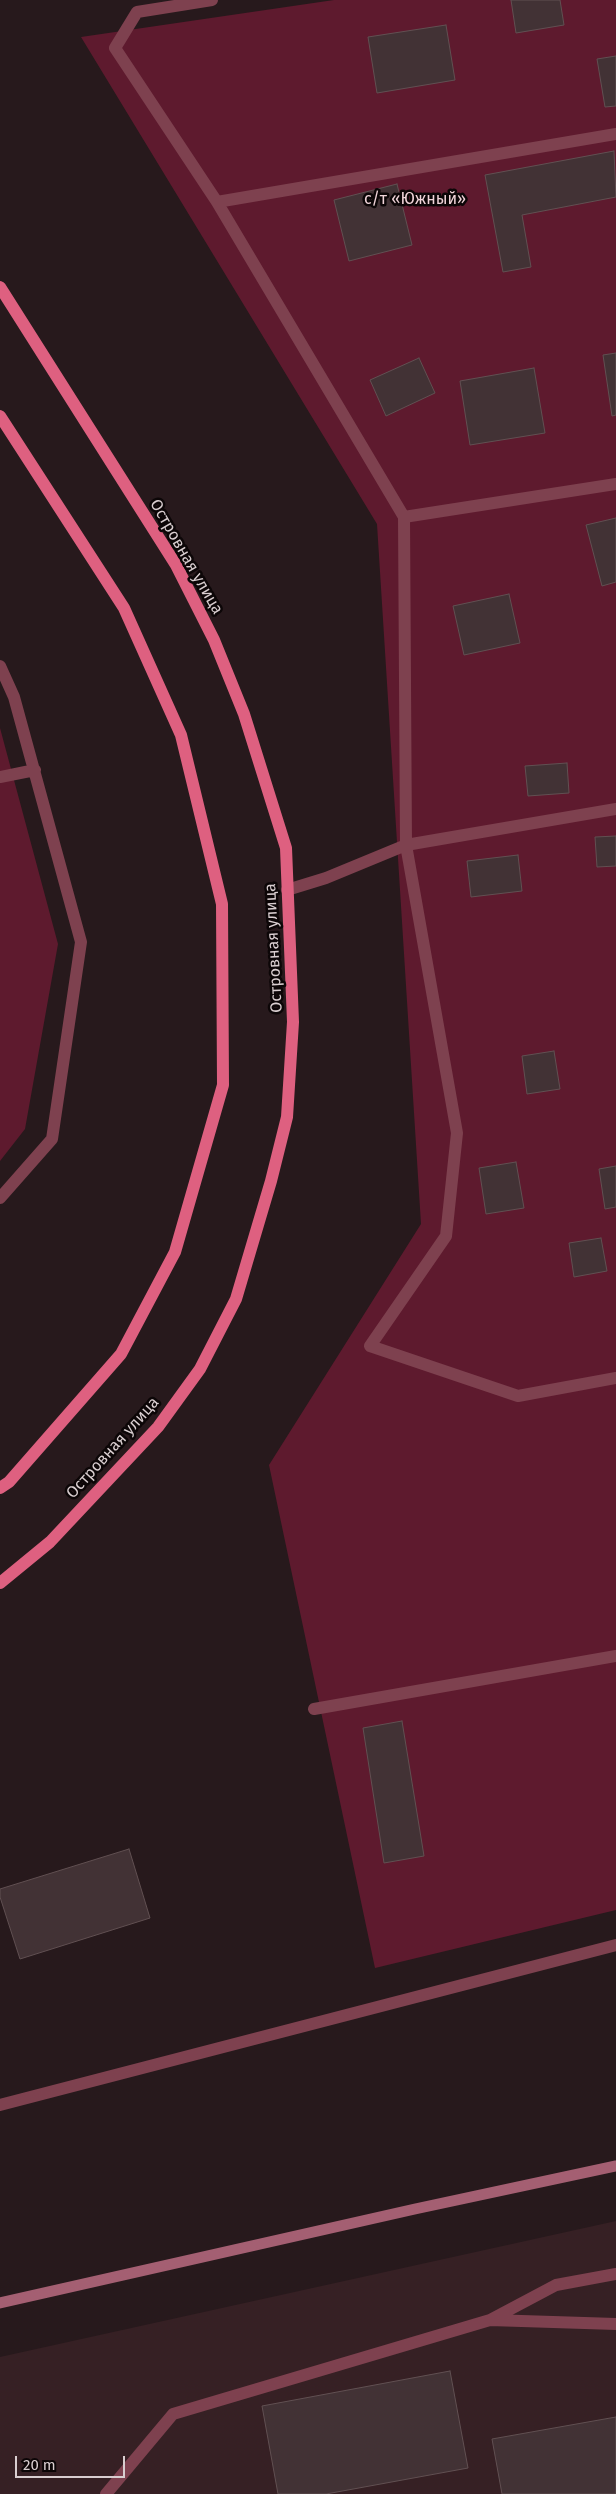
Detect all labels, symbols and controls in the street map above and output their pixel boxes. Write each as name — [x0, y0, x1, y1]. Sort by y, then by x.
park label: с/т «Южный» — [364, 190, 466, 210]
street label: Островная улица — [145, 496, 227, 618]
street label: Островная улица — [261, 883, 287, 1013]
street label: Островная улица — [62, 1393, 164, 1503]
scale bar — [18, 2446, 128, 2478]
text: 20 m — [23, 2456, 56, 2474]

